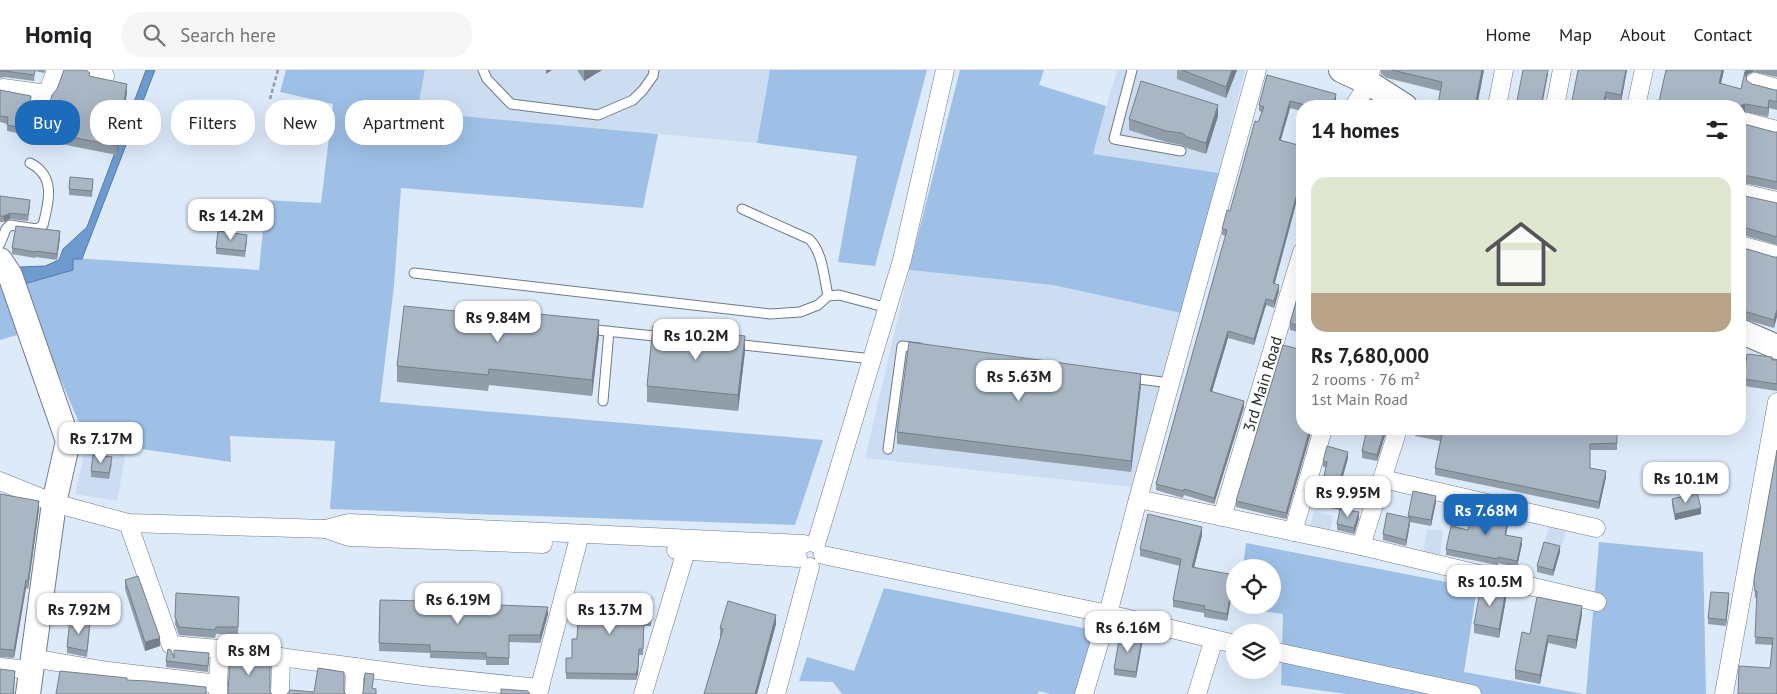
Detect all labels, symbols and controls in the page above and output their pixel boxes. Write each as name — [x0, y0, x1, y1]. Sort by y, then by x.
search box — [122, 12, 472, 57]
text: Homiq — [25, 19, 92, 50]
icon: search — [140, 21, 168, 49]
text: Search here — [180, 23, 276, 47]
text: Home — [1485, 23, 1531, 46]
text: Map — [1559, 23, 1592, 46]
text: About — [1620, 23, 1666, 46]
text: Contact — [1694, 23, 1752, 46]
chip: Buy — [15, 100, 80, 145]
chip: Rent — [90, 100, 161, 145]
chip: Filters — [171, 100, 255, 145]
chip: New — [265, 100, 335, 145]
chip: Apartment — [345, 100, 463, 145]
icon: filters — [1703, 116, 1731, 144]
text: 14 homes — [1311, 117, 1399, 144]
pin: Rs 14.2M — [179, 198, 283, 241]
text: Rs 14.2M — [199, 205, 263, 225]
icon: home — [1476, 209, 1566, 299]
pin: Rs 9.84M — [446, 300, 550, 343]
text: Rs 9.84M — [466, 307, 530, 327]
pin: Rs 10.2M — [644, 318, 748, 361]
text: Rs 10.2M — [664, 325, 728, 345]
street label: 3rd Main Road — [1238, 334, 1286, 434]
text: Rs 7,680,000 — [1311, 342, 1429, 369]
pin: Rs 5.63M — [967, 360, 1071, 402]
text: Rs 5.63M — [987, 366, 1051, 386]
text: 2 rooms · 76 m² — [1311, 369, 1420, 389]
text: 1st Main Road — [1311, 389, 1408, 409]
pin: Rs 7.17M — [49, 422, 153, 464]
text: Rs 7.17M — [70, 428, 132, 448]
pin: Rs 10.1M — [1634, 462, 1738, 504]
text: Rs 10.1M — [1654, 468, 1718, 488]
pin: Rs 9.95M — [1296, 476, 1400, 518]
text: Rs 9.95M — [1316, 482, 1380, 502]
pin: Rs 7.68M — [1434, 494, 1538, 536]
text: Rs 7.68M — [1455, 500, 1517, 520]
map controls — [1226, 559, 1281, 679]
button: locate — [1226, 559, 1281, 614]
pin: Rs 10.5M — [1438, 564, 1542, 607]
text: Rs 10.5M — [1458, 571, 1522, 591]
pin: Rs 6.19M — [406, 582, 510, 625]
text: Rs 6.19M — [426, 589, 490, 609]
pin: Rs 7.92M — [27, 592, 131, 635]
pin: Rs 13.7M — [558, 592, 662, 635]
text: Rs 7.92M — [48, 599, 110, 619]
text: Rs 13.7M — [578, 599, 642, 619]
pin: Rs 6.16M — [1076, 610, 1180, 653]
text: Rs 6.16M — [1096, 617, 1160, 637]
button: layers — [1226, 624, 1281, 679]
pin: Rs 8M — [214, 634, 284, 676]
text: Rs 8M — [228, 640, 270, 660]

